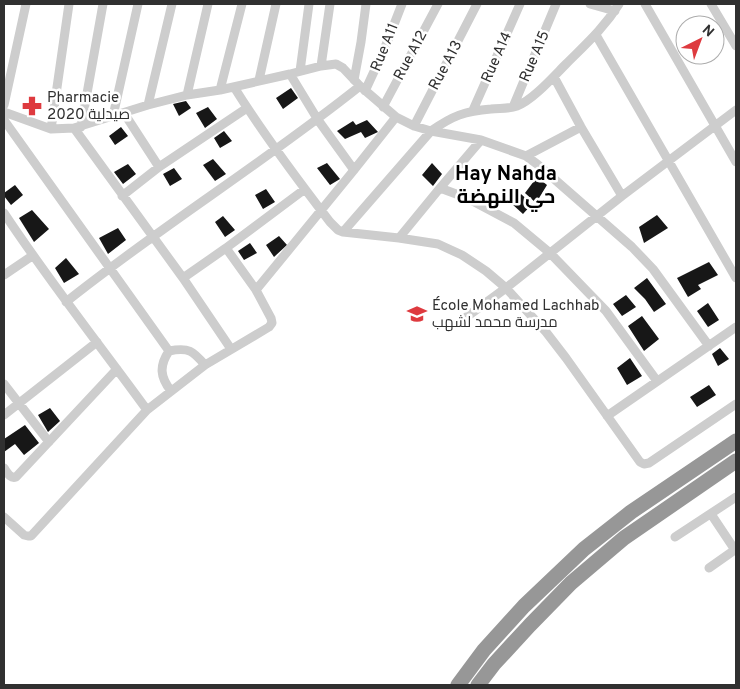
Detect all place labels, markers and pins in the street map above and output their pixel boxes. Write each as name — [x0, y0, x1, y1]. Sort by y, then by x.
place label: Pharmacie 2020 صيدلية — [47, 89, 130, 125]
pharmacy icon: Pharmacie 2020 صيدلية — [21, 95, 43, 117]
place label: École Mohamed Lachhab مدرسة محمد لشهب — [432, 296, 600, 333]
school or university icon: École Mohamed Lachhab مدرسة محمد لشهب — [406, 303, 428, 325]

